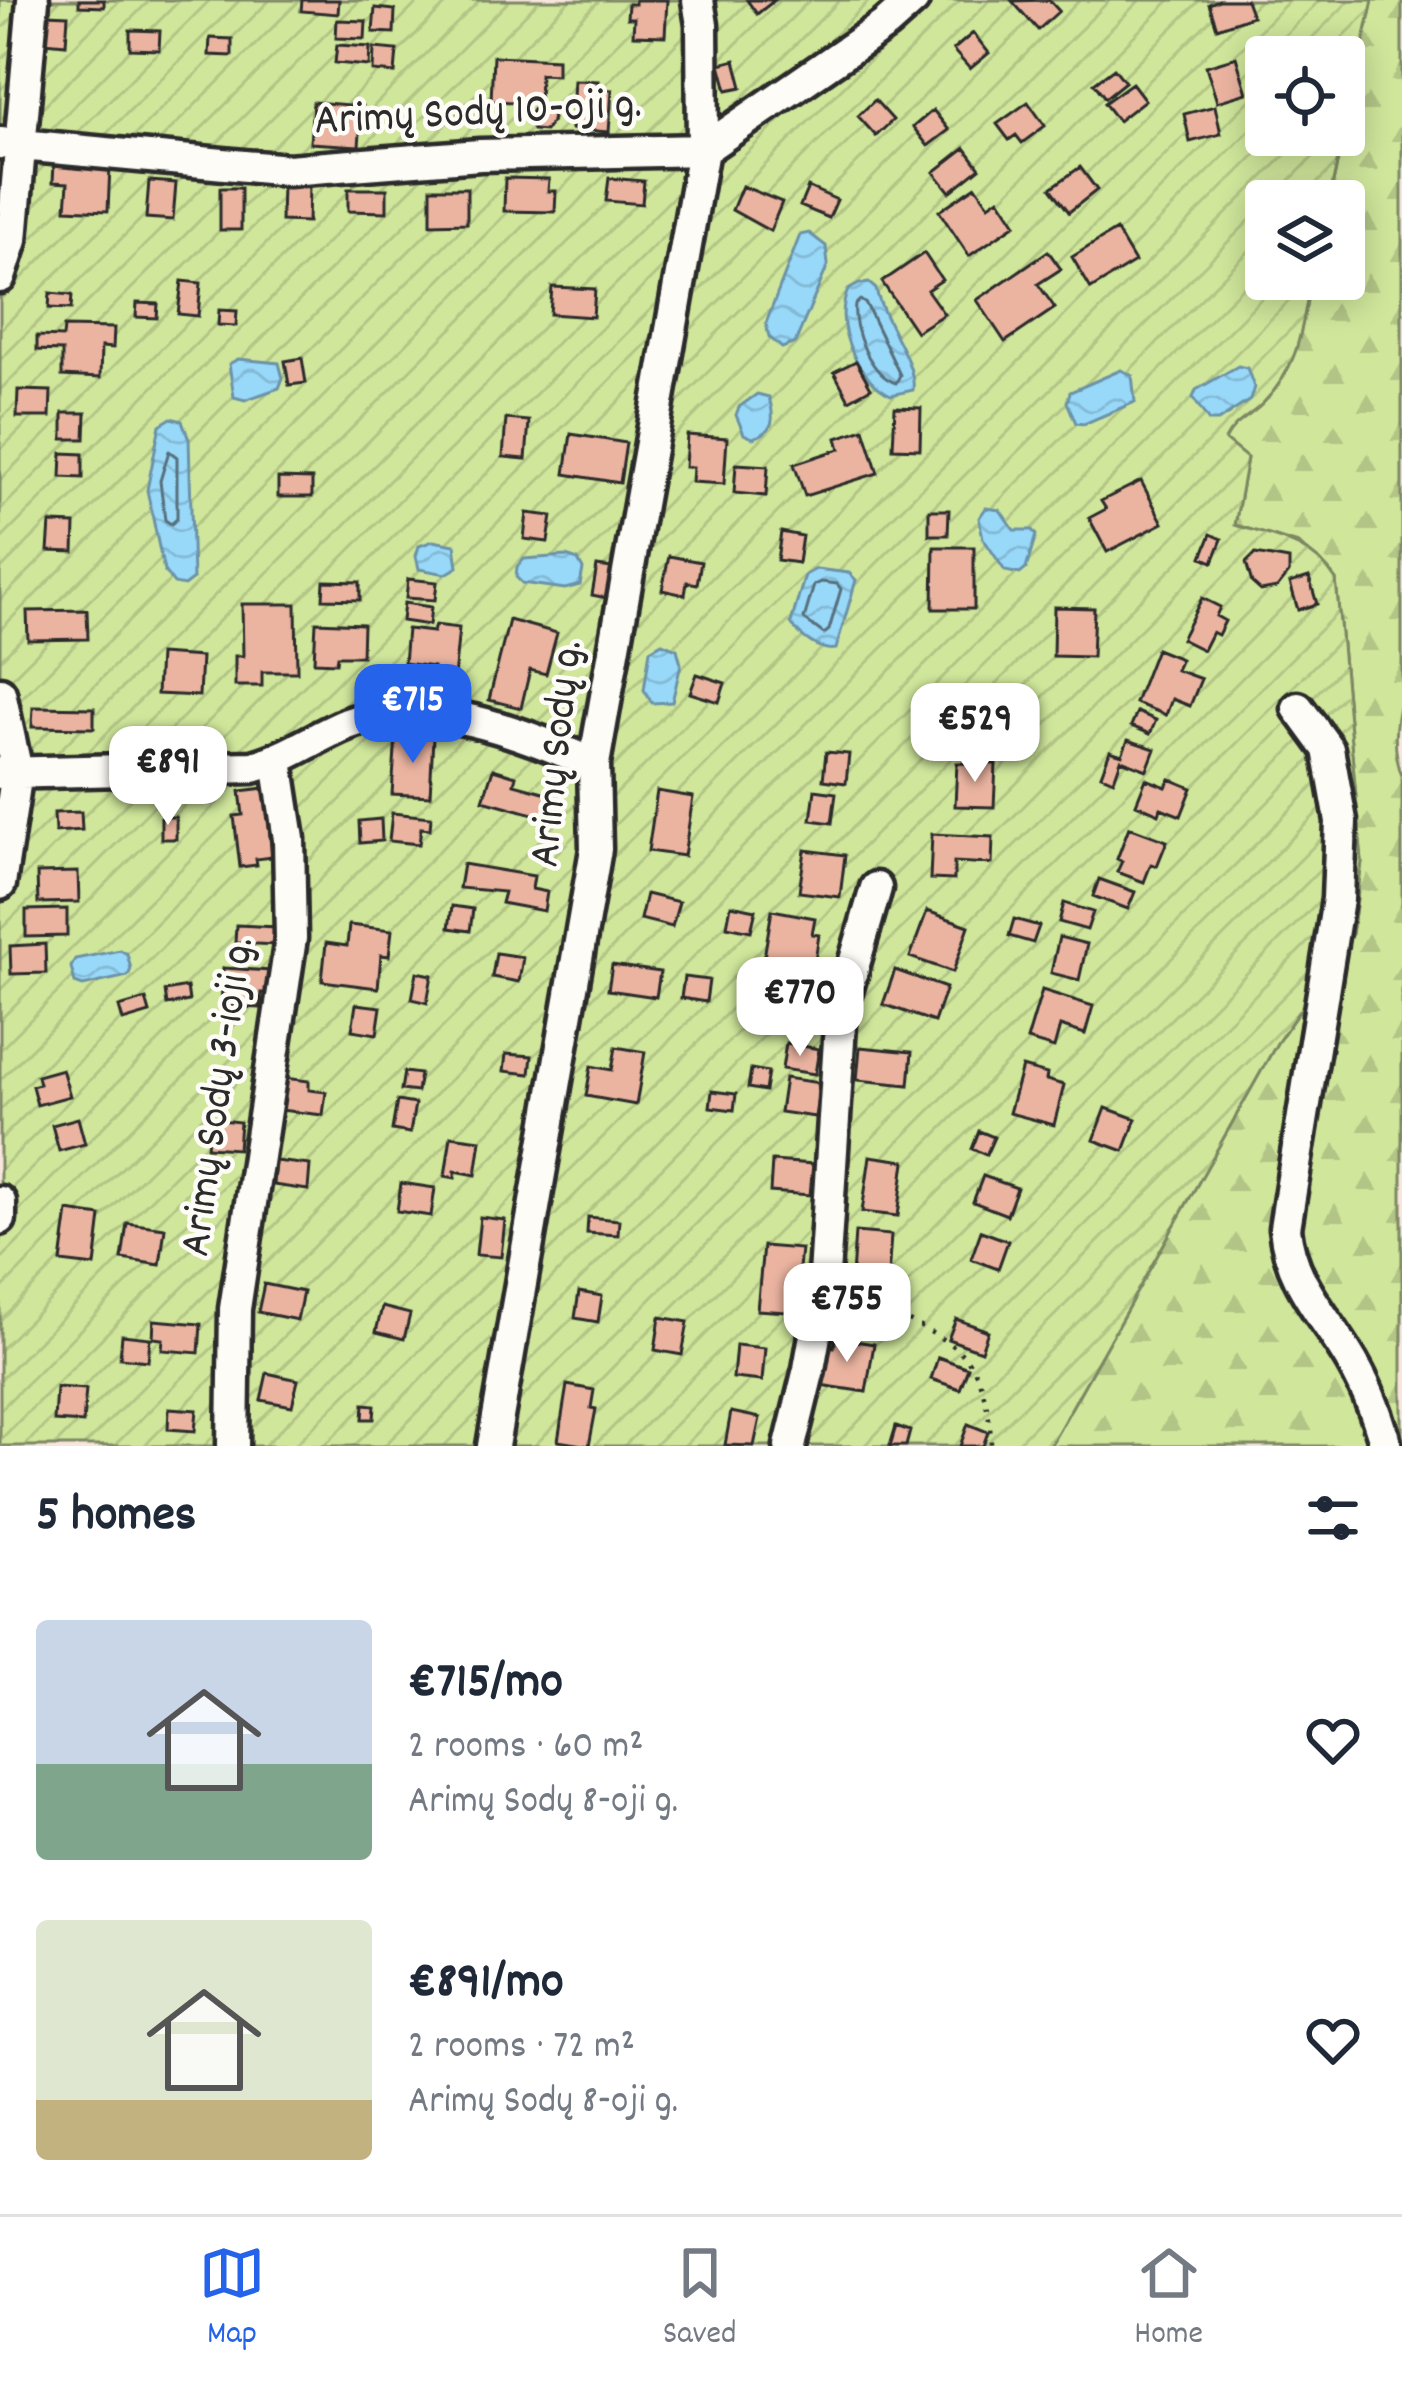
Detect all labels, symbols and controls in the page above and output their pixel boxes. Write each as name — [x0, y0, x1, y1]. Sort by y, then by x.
map controls — [1245, 36, 1365, 300]
button: locate — [1245, 36, 1365, 156]
street label: Arimų Sodų 10-oji g. — [312, 74, 644, 156]
button: layers — [1245, 180, 1365, 300]
street label: Arimų Sodų g. — [515, 637, 603, 871]
pin: €715 — [342, 664, 484, 766]
text: €715 — [381, 675, 445, 730]
pin: €529 — [904, 683, 1046, 785]
text: €529 — [938, 694, 1012, 749]
pin: €891 — [97, 726, 239, 828]
text: €891 — [136, 737, 200, 792]
street label: Arimų Sodų 3-ioji g. — [166, 933, 274, 1261]
pin: €770 — [729, 957, 871, 1059]
text: €770 — [764, 968, 836, 1023]
pin: €755 — [776, 1263, 918, 1365]
text: €755 — [811, 1274, 883, 1329]
text: 5 homes — [36, 1482, 196, 1554]
icon: filters — [1300, 1485, 1366, 1551]
text: €715/mo — [408, 1649, 563, 1721]
icon: home — [132, 1668, 276, 1812]
icon: heart — [1300, 1707, 1366, 1773]
text: 2 rooms · 60 m² — [408, 1721, 643, 1776]
text: Arimų Sodų 8-oji g. — [408, 1776, 678, 1831]
text: €891/mo — [408, 1949, 564, 2021]
icon: home — [132, 1968, 276, 2112]
icon: heart — [1300, 2007, 1366, 2073]
text: 2 rooms · 72 m² — [408, 2021, 635, 2076]
text: Arimų Sodų 8-oji g. — [408, 2076, 678, 2131]
tab: Map — [199, 2240, 265, 2359]
tab: Saved — [663, 2240, 736, 2359]
tab: Home — [1134, 2240, 1203, 2359]

